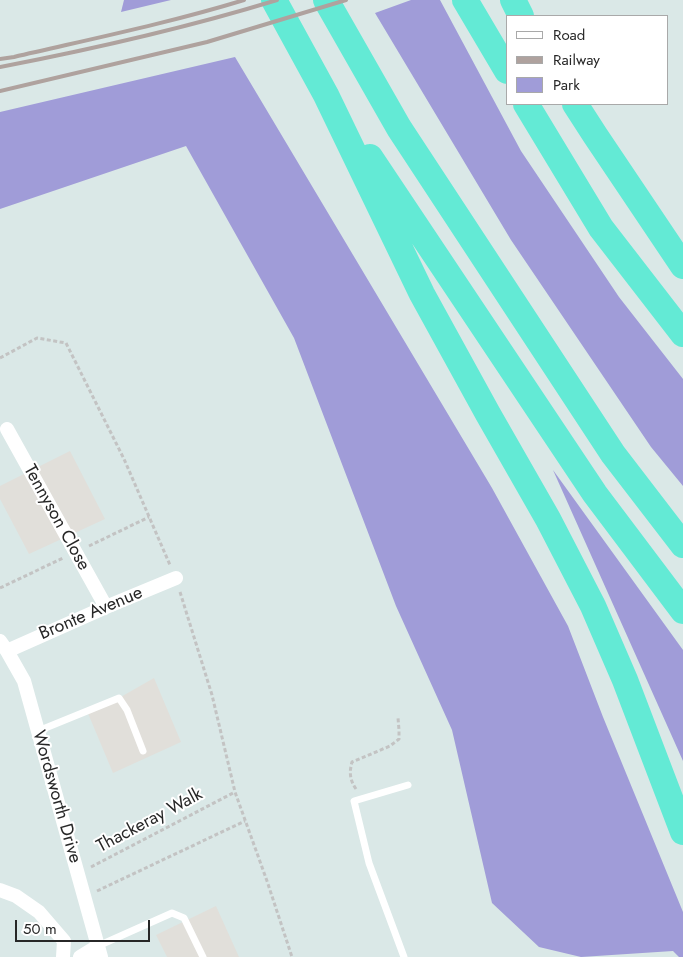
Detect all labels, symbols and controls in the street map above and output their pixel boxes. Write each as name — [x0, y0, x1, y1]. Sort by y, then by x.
legend — [506, 15, 668, 105]
text: Road — [553, 24, 585, 46]
text: Railway — [553, 49, 600, 71]
text: Park — [553, 74, 580, 96]
street label: Tennyson Close — [18, 461, 94, 575]
street label: Bronte Avenue — [36, 583, 146, 645]
street label: Wordsworth Drive — [27, 728, 85, 866]
street label: Thackeray Walk — [93, 784, 207, 858]
scale bar — [18, 910, 152, 942]
text: 50 m — [23, 918, 57, 940]

